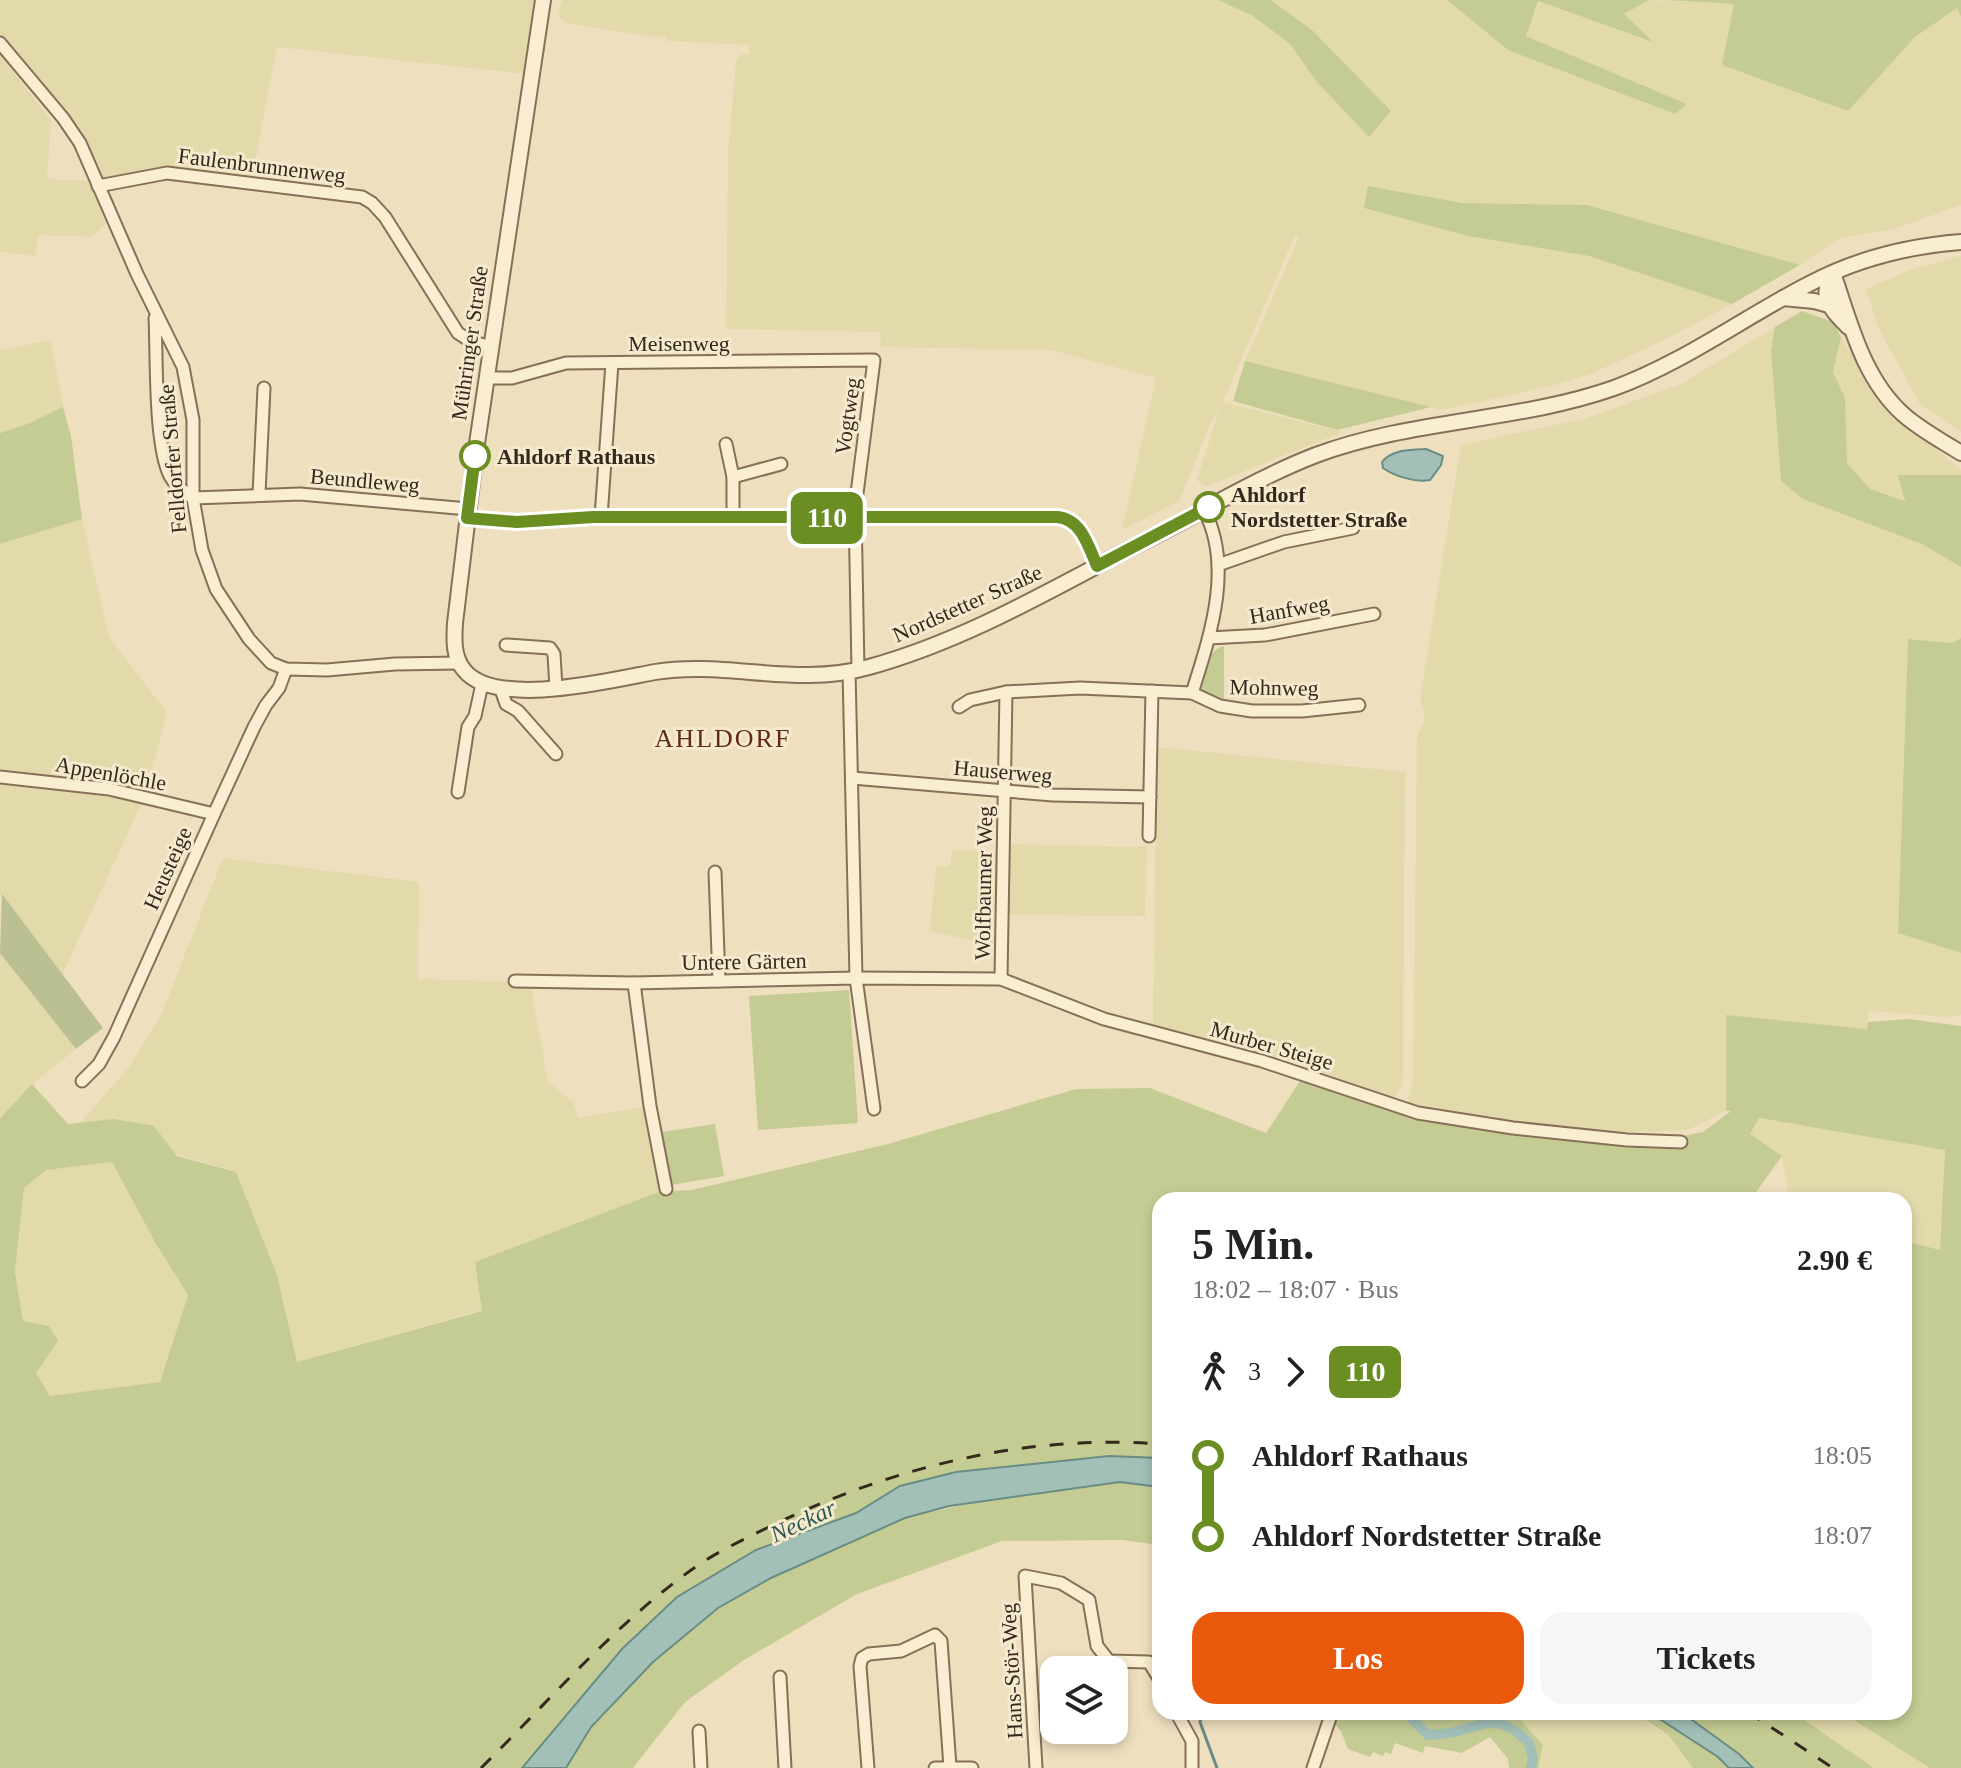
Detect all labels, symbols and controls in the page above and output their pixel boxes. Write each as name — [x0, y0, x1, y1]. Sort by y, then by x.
street label: Faulenbrunnenweg — [177, 143, 347, 188]
street label: Mühringer Straße — [446, 264, 493, 422]
street label: Meisenweg — [628, 331, 730, 356]
street label: Vogtweg — [830, 376, 865, 456]
street label: Felldorfer Straße — [154, 383, 191, 535]
marker: Ahldorf Rathaus — [460, 441, 490, 471]
place label: Ahldorf Rathaus — [497, 444, 656, 469]
street label: Beundleweg — [309, 463, 421, 498]
place label: Ahldorf Nordstetter Straße — [1231, 482, 1407, 532]
line badge: 110 — [781, 492, 873, 544]
marker: Ahldorf Nordstetter Straße — [1194, 492, 1224, 522]
text: 110 — [807, 502, 847, 533]
street label: Nordstetter Straße — [889, 559, 1046, 648]
street label: Hanfweg — [1247, 590, 1331, 629]
street label: Mohnweg — [1229, 674, 1319, 701]
district label: AHLDORF — [655, 724, 791, 753]
street label: Appenlöchle — [53, 751, 168, 796]
street label: Hauserweg — [953, 755, 1053, 788]
street label: Wolfbaumer Weg — [970, 806, 997, 960]
street label: Heusteige — [138, 823, 197, 913]
street label: Untere Gärten — [681, 948, 807, 975]
street label: Murber Steige — [1208, 1016, 1336, 1075]
text: 5 Min. — [1192, 1220, 1314, 1269]
text: 2.90 € — [1797, 1243, 1872, 1276]
text: 18:02 – 18:07 · Bus — [1192, 1275, 1399, 1304]
icon: walk — [1192, 1350, 1236, 1394]
icon: forward — [1273, 1350, 1317, 1394]
text: 110 — [1345, 1356, 1385, 1387]
text: 3 — [1248, 1357, 1261, 1386]
text: Ahldorf Rathaus — [1252, 1439, 1468, 1472]
text: 18:05 — [1813, 1441, 1872, 1470]
water label: Neckar — [765, 1494, 840, 1548]
text: Ahldorf Nordstetter Straße — [1252, 1519, 1601, 1552]
text: 18:07 — [1813, 1521, 1872, 1550]
street label: Hans-Stör-Weg — [995, 1602, 1028, 1739]
button: Los — [1192, 1612, 1524, 1704]
button: Tickets — [1540, 1612, 1872, 1704]
map controls — [1040, 1656, 1128, 1744]
button: layers — [1040, 1656, 1128, 1744]

